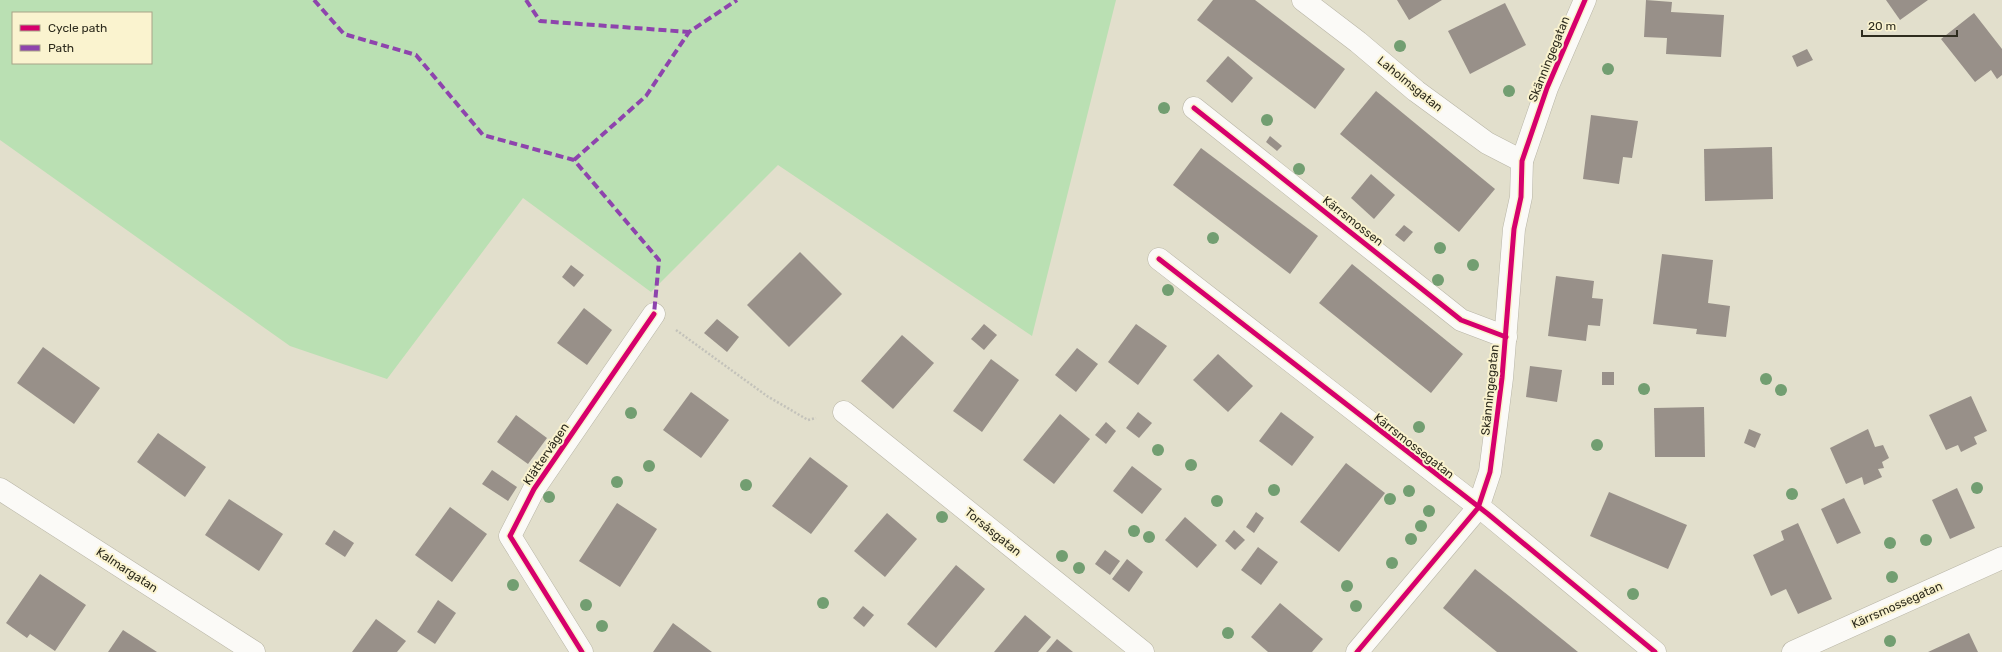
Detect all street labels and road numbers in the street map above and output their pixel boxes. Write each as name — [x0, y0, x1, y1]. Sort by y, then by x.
street label: Skänningegatan — [1525, 14, 1573, 104]
street label: Laholmsgatan — [1375, 54, 1445, 114]
street label: Kärrsmossen — [1320, 193, 1386, 249]
street label: Skänningegatan — [1478, 344, 1502, 436]
street label: Kärrsmossegatan — [1371, 410, 1457, 482]
street label: Klättervägen — [520, 420, 572, 488]
street label: Torsåsgatan — [962, 505, 1024, 559]
street label: Kalmargatan — [94, 545, 160, 595]
street label: Kärrsmossegatan — [1849, 579, 1945, 631]

